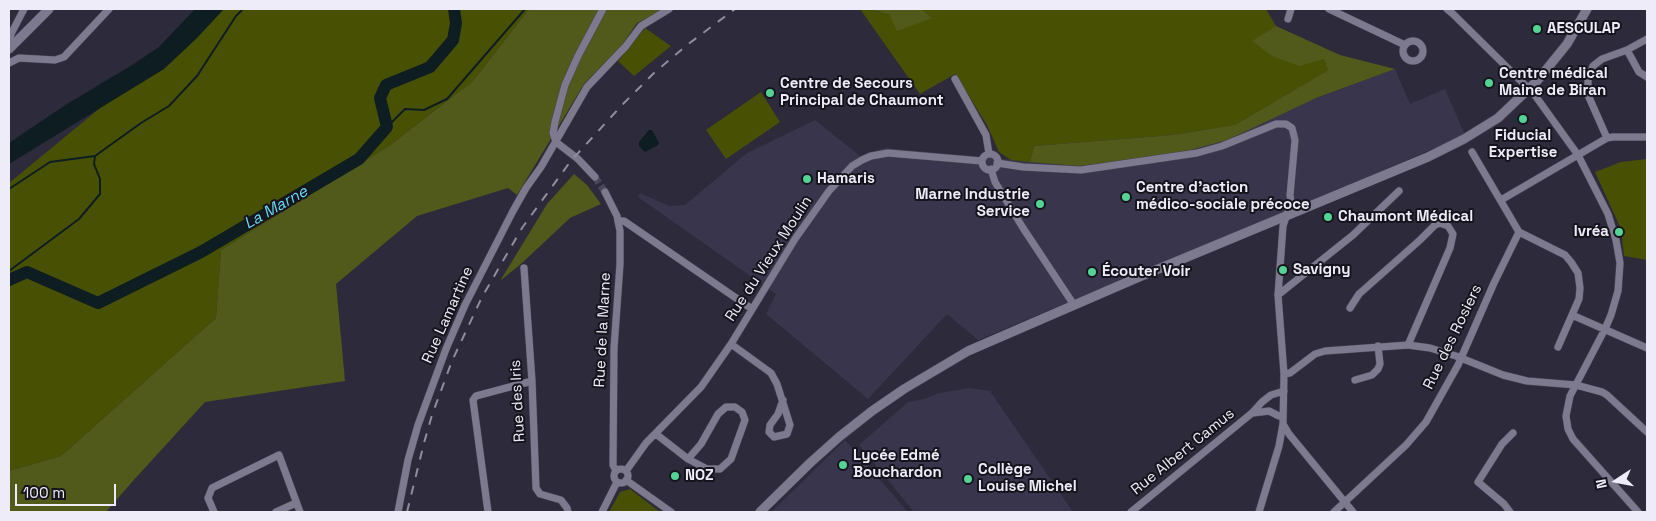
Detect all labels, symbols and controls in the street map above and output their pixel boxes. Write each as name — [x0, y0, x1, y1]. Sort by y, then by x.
place label: AESCULAP — [1547, 20, 1620, 38]
marker: AESCULAP — [1531, 23, 1543, 35]
place label: Centre médical Maine de Biran — [1499, 65, 1608, 100]
place label: Centre de Secours Principal de Chaumont — [780, 75, 944, 110]
marker: Centre médical Maine de Biran — [1483, 77, 1495, 89]
marker: Centre de Secours Principal de Chaumont — [764, 87, 776, 99]
marker: Fiducial Expertise — [1517, 113, 1529, 125]
place label: Fiducial Expertise — [1489, 127, 1557, 162]
place label: Hamaris — [817, 170, 875, 188]
marker: Hamaris — [801, 173, 813, 185]
place label: Centre d’action médico-sociale précoce — [1136, 179, 1310, 214]
water label: La Marne — [241, 182, 311, 234]
place label: Marne Industrie Service — [915, 186, 1030, 221]
marker: Centre d’action médico-sociale précoce — [1120, 191, 1132, 203]
street label: Rue du Vieux Moulin — [722, 193, 816, 325]
marker: Marne Industrie Service — [1034, 198, 1046, 210]
place label: Chaumont Médical — [1338, 208, 1473, 226]
marker: Chaumont Médical — [1322, 211, 1334, 223]
place label: Ivréa — [1574, 223, 1609, 241]
marker: Ivréa — [1613, 226, 1625, 238]
place label: Savigny — [1293, 261, 1350, 279]
place label: Écouter Voir — [1102, 263, 1190, 281]
street label: Rue Lamartine — [419, 264, 477, 366]
marker: Savigny — [1277, 264, 1289, 276]
marker: Écouter Voir — [1086, 266, 1098, 278]
street label: Rue de la Marne — [591, 272, 615, 388]
street label: Rue des Rosiers — [1420, 282, 1486, 392]
street label: Rue des Iris — [507, 359, 529, 443]
street label: Rue Albert Camus — [1128, 405, 1238, 499]
place label: Lycée Edmé Bouchardon — [853, 447, 942, 482]
north arrow — [1591, 456, 1641, 506]
marker: Lycée Edmé Bouchardon — [837, 459, 849, 471]
place label: Collège Louise Michel — [978, 461, 1077, 496]
place label: NOZ — [685, 467, 714, 485]
marker: NOZ — [669, 470, 681, 482]
marker: Collège Louise Michel — [962, 473, 974, 485]
scale bar — [18, 474, 119, 506]
text: N — [1592, 478, 1611, 490]
text: 100 m — [23, 483, 65, 502]

